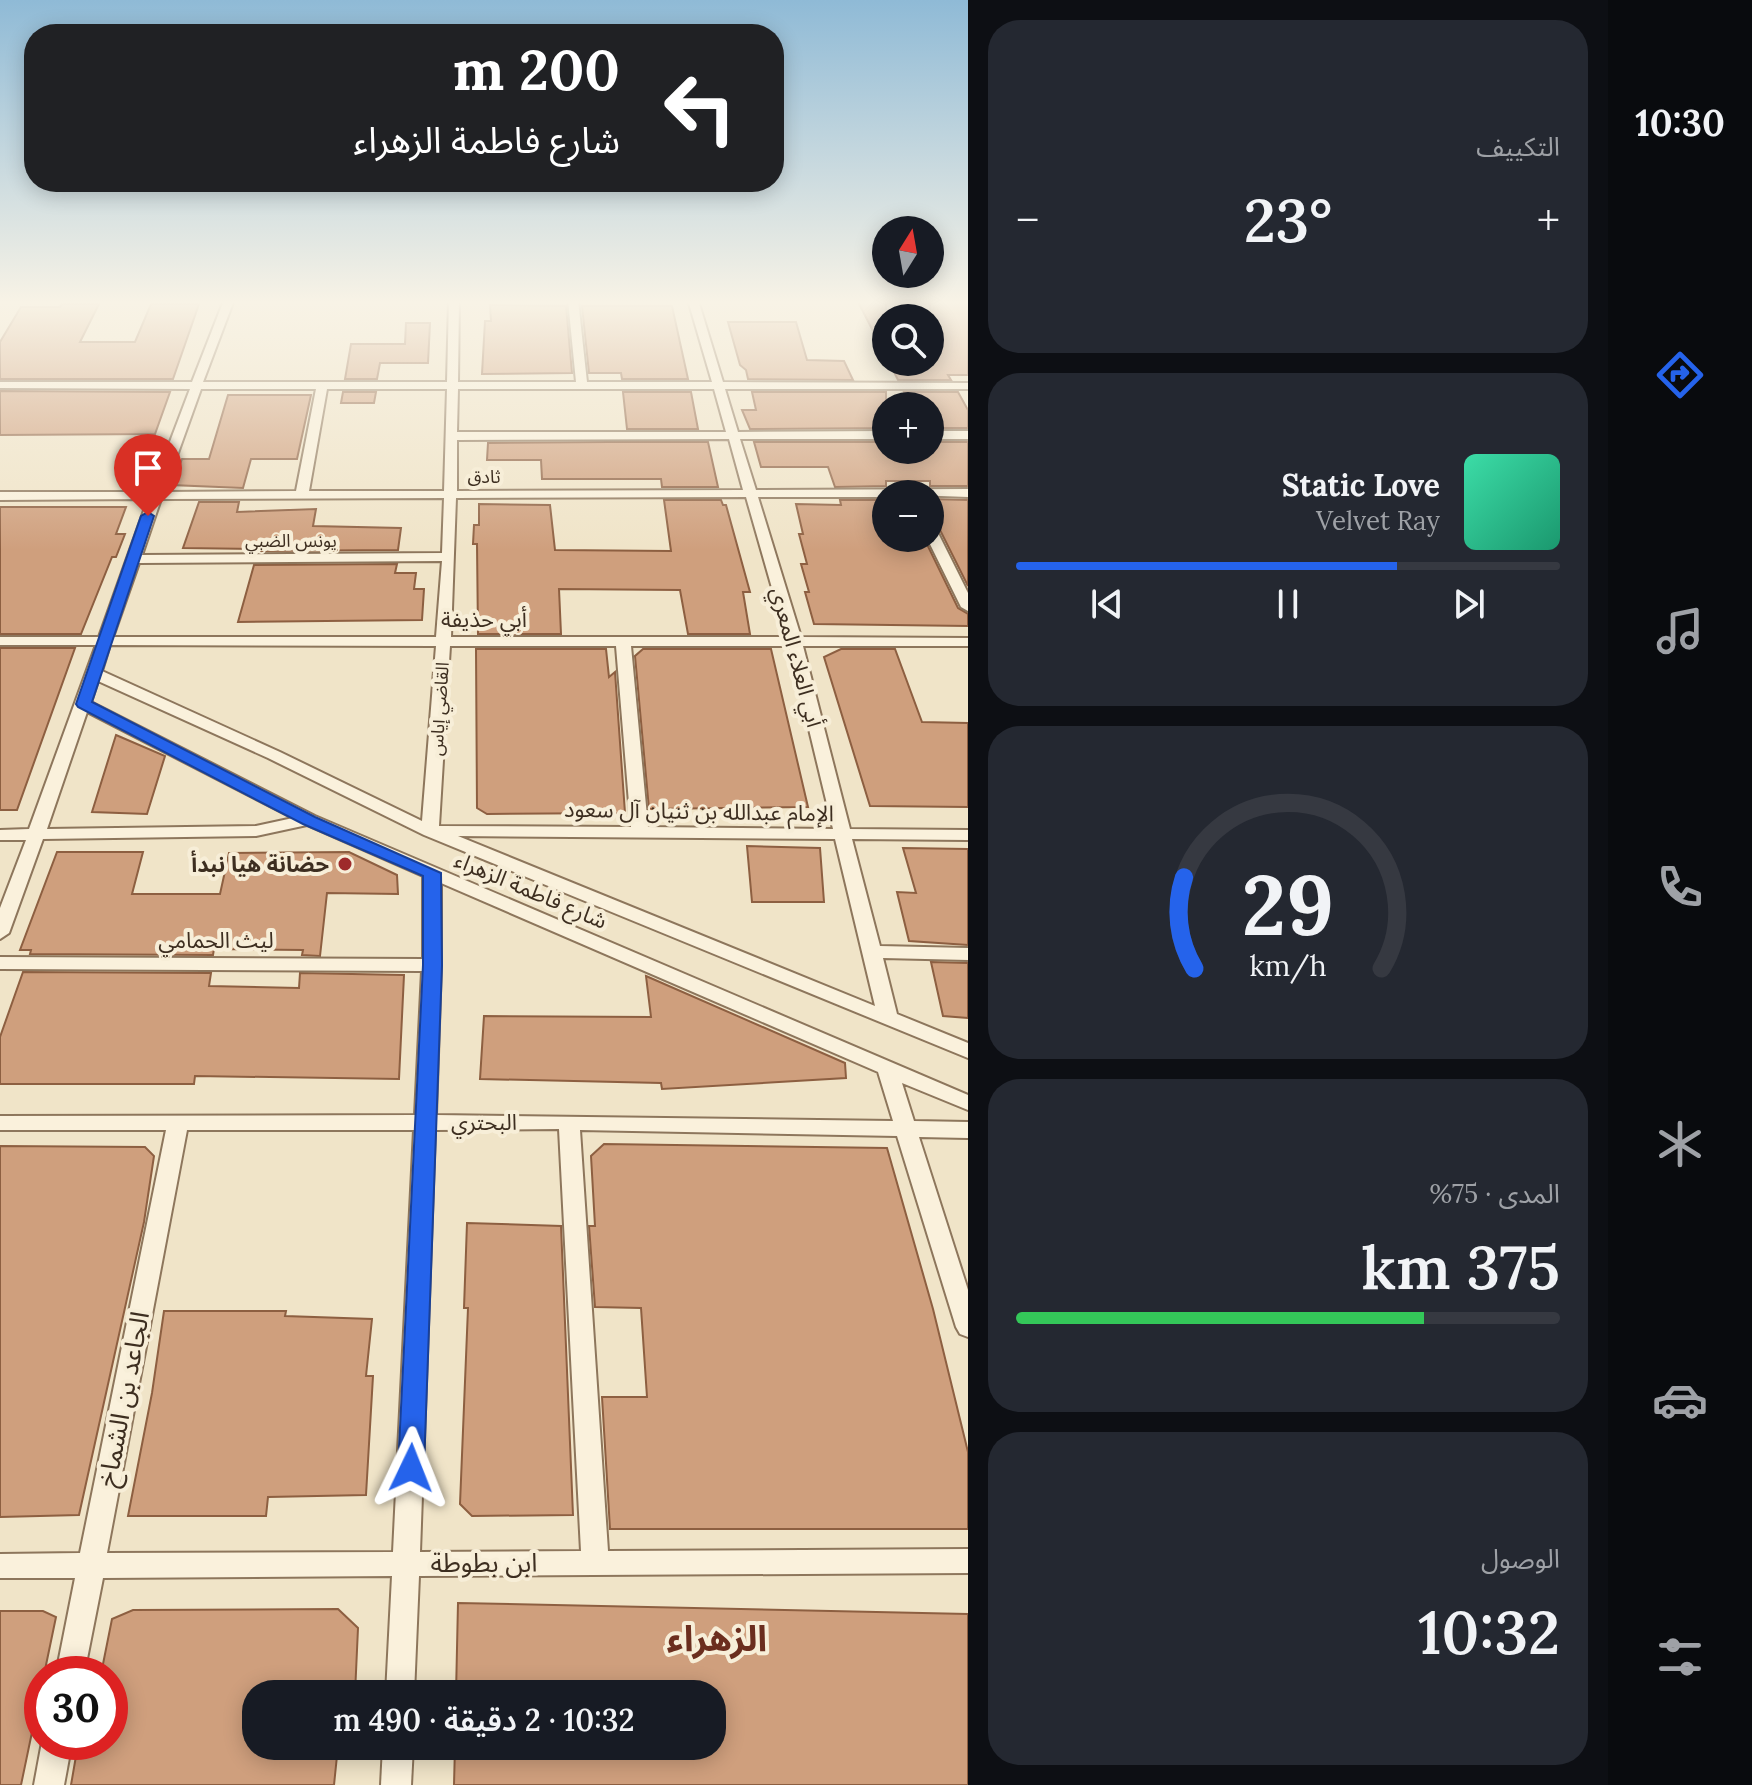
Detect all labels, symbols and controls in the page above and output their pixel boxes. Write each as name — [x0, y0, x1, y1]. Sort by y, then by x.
text: 200 m — [453, 34, 620, 105]
icon: left — [648, 56, 752, 160]
text: 10:30 — [1635, 100, 1725, 146]
text: شارع فاطمة الزهراء — [354, 117, 620, 163]
text: التكييف — [1476, 130, 1560, 163]
text: 23° — [1244, 182, 1332, 258]
text: − — [1016, 192, 1039, 248]
text: + — [1537, 192, 1560, 248]
north arrow — [872, 216, 944, 288]
map controls — [872, 216, 944, 552]
button: search — [872, 304, 944, 376]
icon: directions — [1652, 347, 1708, 403]
button: + — [872, 392, 944, 464]
pin — [114, 434, 182, 516]
icon: arrive — [126, 446, 170, 490]
street label: ثادق — [467, 465, 501, 488]
text: Static Love — [1282, 466, 1440, 504]
button: − — [872, 480, 944, 552]
text: Velvet Ray — [1316, 504, 1440, 537]
street label: يونس الضبي — [245, 529, 337, 554]
icon: previous — [1085, 582, 1129, 626]
icon: pause — [1266, 582, 1310, 626]
icon: next — [1447, 582, 1491, 626]
street label: أبي العلاء المعري — [762, 584, 829, 731]
icon: music — [1652, 603, 1708, 659]
street label: أبي حذيفة — [441, 605, 527, 636]
street label: القاضي إياس — [424, 661, 456, 757]
street label: الإمام عبدالله بن ثنيان آل سعود — [564, 795, 834, 830]
street label: شارع فاطمة الزهراء — [449, 845, 611, 937]
place label: حضانة هيا نبدأ — [191, 850, 329, 878]
text: 29 — [1242, 850, 1334, 957]
marker: حضانة هيا نبدأ — [336, 855, 354, 873]
icon: phone — [1652, 859, 1708, 915]
street label: ليث الحمامي — [158, 926, 274, 957]
text: km/h — [1249, 947, 1327, 984]
street label: البحتري — [451, 1108, 517, 1139]
icon: climate — [1652, 1116, 1708, 1172]
text: المدى · 75% — [1429, 1177, 1560, 1210]
text: 375 km — [1362, 1229, 1560, 1305]
street label: الجاعد بن الشماخ — [90, 1309, 159, 1490]
icon: car — [1652, 1372, 1708, 1428]
position arrow — [369, 1426, 453, 1510]
text: الوصول — [1481, 1542, 1560, 1575]
street label: ابن بطوطة — [431, 1546, 537, 1579]
text: 10:32 — [1418, 1594, 1560, 1670]
district label: الزهراء — [667, 1615, 767, 1661]
icon: filters — [1652, 1629, 1708, 1685]
speed limit sign: 30 — [24, 1656, 128, 1760]
text: 10:32 · 2 دقيقة · 490 m — [333, 1701, 635, 1739]

